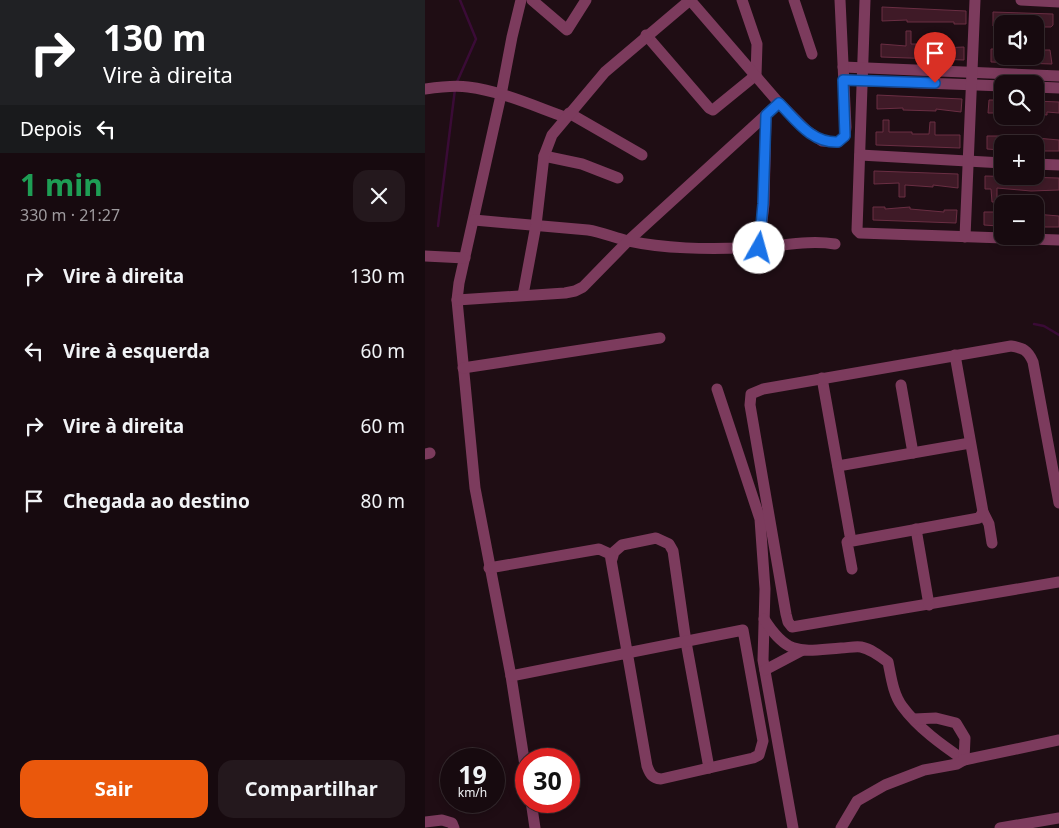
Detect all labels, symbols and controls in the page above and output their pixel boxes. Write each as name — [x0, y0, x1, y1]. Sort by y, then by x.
text: 130 m — [103, 14, 206, 61]
map controls — [994, 15, 1044, 245]
button: sound — [994, 15, 1044, 65]
icon: right — [20, 20, 85, 85]
pin — [914, 32, 956, 83]
icon: arrive — [921, 39, 949, 67]
text: Vire à direita — [103, 59, 233, 89]
button: search — [994, 75, 1044, 125]
icon: left — [92, 115, 120, 143]
text: Depois — [20, 116, 82, 142]
button: + — [994, 135, 1044, 185]
text: 1 min — [20, 164, 103, 205]
button: close — [353, 170, 405, 222]
button: − — [994, 195, 1044, 245]
text: 330 m · 21:27 — [20, 204, 120, 226]
position arrow — [732, 221, 784, 273]
icon: right — [20, 262, 48, 290]
text: Vire à direita — [63, 263, 184, 289]
text: 130 m — [350, 263, 405, 289]
icon: left — [20, 337, 48, 365]
text: Vire à esquerda — [63, 338, 210, 364]
text: 60 m — [361, 338, 405, 364]
icon: right — [20, 412, 48, 440]
text: Vire à direita — [63, 413, 184, 439]
text: 60 m — [361, 413, 405, 439]
icon: arrive — [20, 487, 48, 515]
text: Chegada ao destino — [63, 488, 250, 514]
text: 80 m — [361, 488, 405, 514]
speed limit sign: 30 — [515, 748, 580, 813]
text: 19 — [458, 757, 487, 791]
button: Sair — [20, 760, 208, 818]
button: Compartilhar — [218, 760, 405, 818]
text: km/h — [458, 784, 487, 801]

